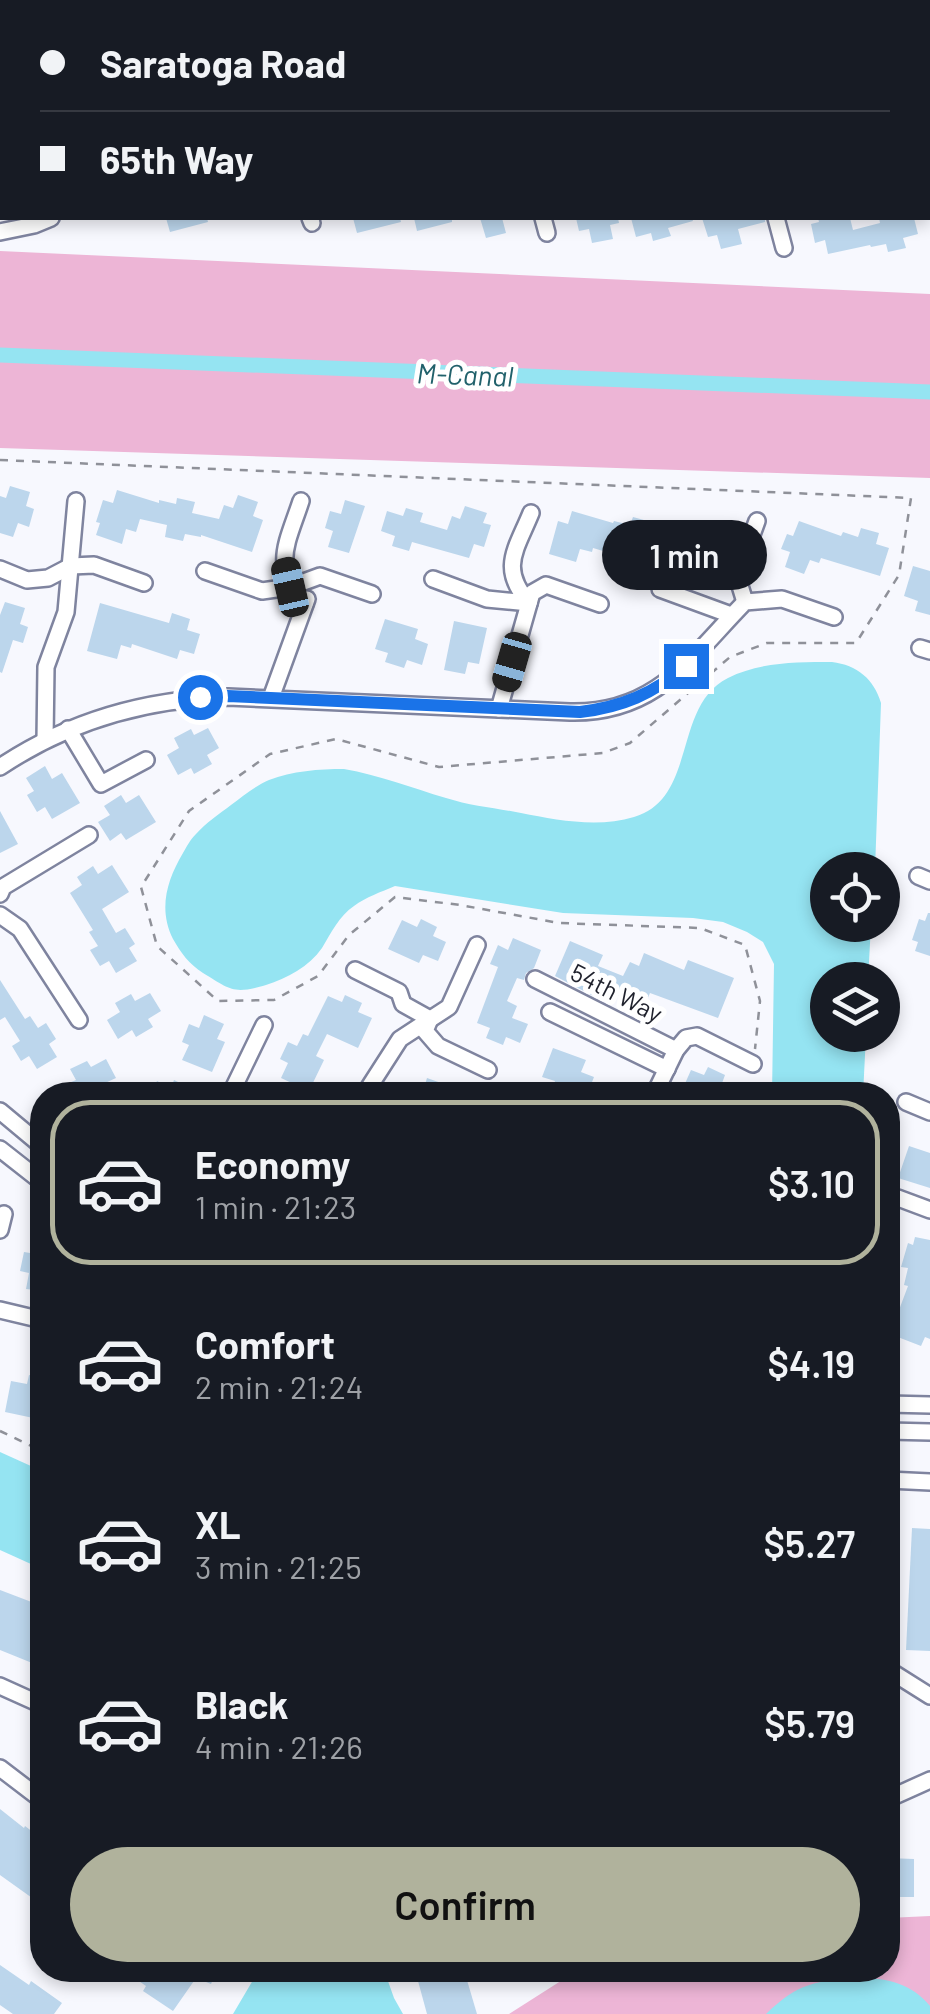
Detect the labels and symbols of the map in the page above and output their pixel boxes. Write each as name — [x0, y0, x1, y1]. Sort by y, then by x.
water label: M-Canal — [416, 355, 514, 393]
callout: 1 min — [604, 521, 768, 591]
car — [269, 554, 311, 620]
car — [489, 629, 535, 695]
route end — [664, 644, 709, 689]
route start — [178, 675, 223, 720]
street label: 54th Way — [566, 956, 668, 1028]

